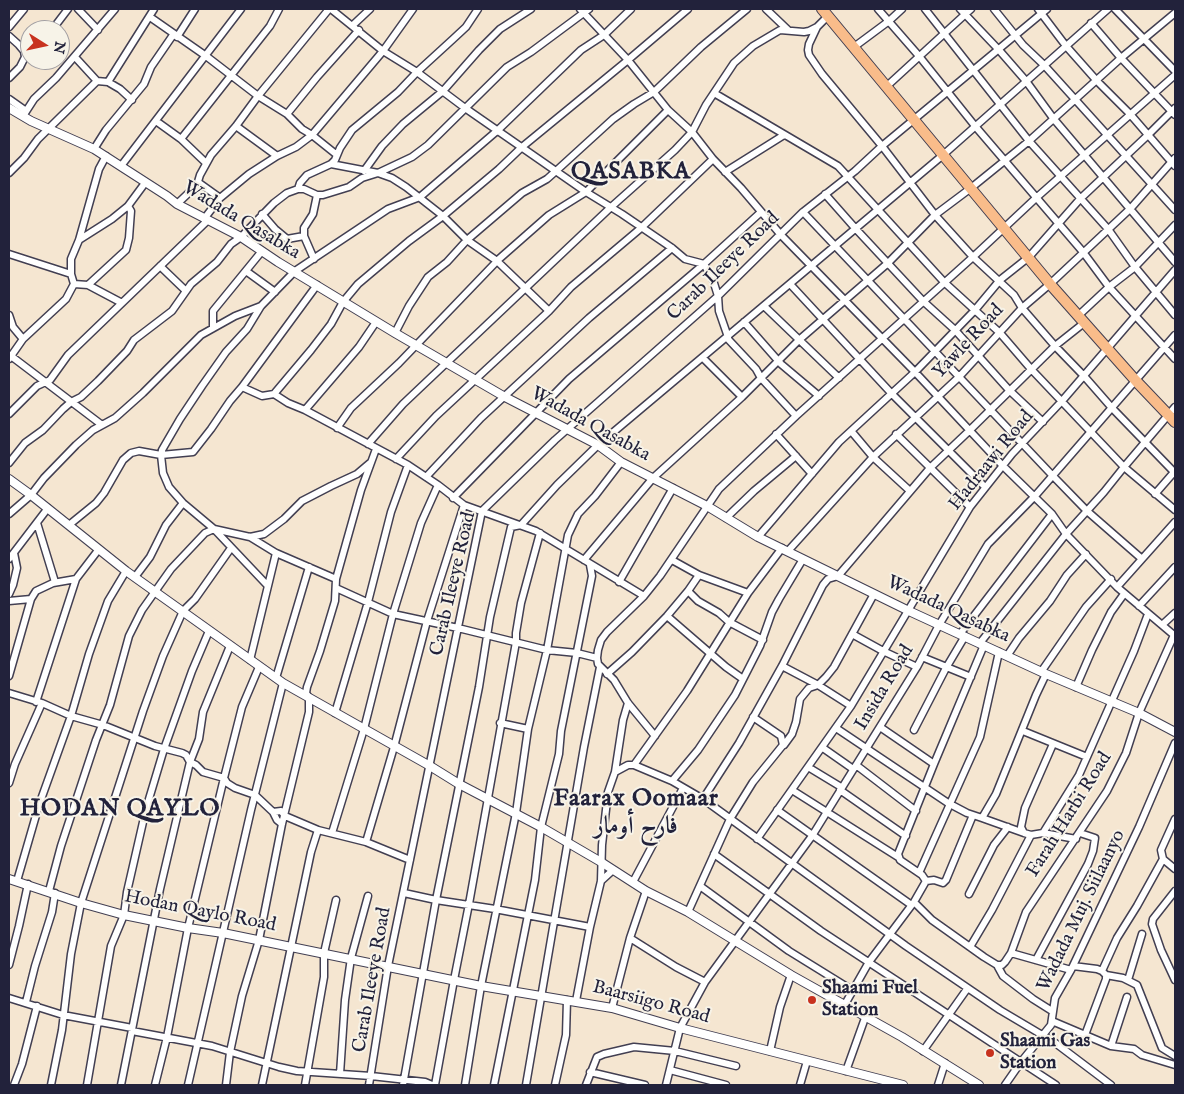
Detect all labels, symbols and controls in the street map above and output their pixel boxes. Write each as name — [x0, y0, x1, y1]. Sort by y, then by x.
north arrow — [20, 20, 70, 70]
text: N — [49, 40, 69, 55]
district label: QASABKA — [570, 159, 692, 187]
street label: Wadada Qasabka — [178, 177, 304, 265]
street label: Carab Ileeye Road — [663, 208, 785, 326]
street label: Yawle Road — [929, 300, 1009, 384]
street label: Wadada Qasabka — [526, 383, 654, 467]
street label: Hadraawi Road — [945, 406, 1039, 516]
street label: Carab Ileeye Road — [426, 510, 482, 658]
street label: Wadada Qasabka — [883, 572, 1013, 648]
street label: Insida Road — [851, 641, 919, 735]
street label: Farah Harbi Road — [1022, 748, 1118, 882]
district label: Faarax Oomaar فارح أومار — [552, 786, 720, 842]
district label: HODAN QAYLO — [18, 796, 222, 824]
street label: Wadada Muj. Siilaanyo — [1033, 826, 1131, 996]
street label: Hodan Qaylo Road — [122, 886, 278, 938]
street label: Carab Ileeye Road — [349, 906, 397, 1054]
street label: Baarsiigo Road — [590, 976, 712, 1030]
place label: Shaami Fuel Station — [822, 978, 918, 1022]
marker: Shaami Fuel Station — [806, 994, 818, 1006]
place label: Shaami Gas Station — [1000, 1031, 1090, 1075]
marker: Shaami Gas Station — [984, 1047, 996, 1059]

